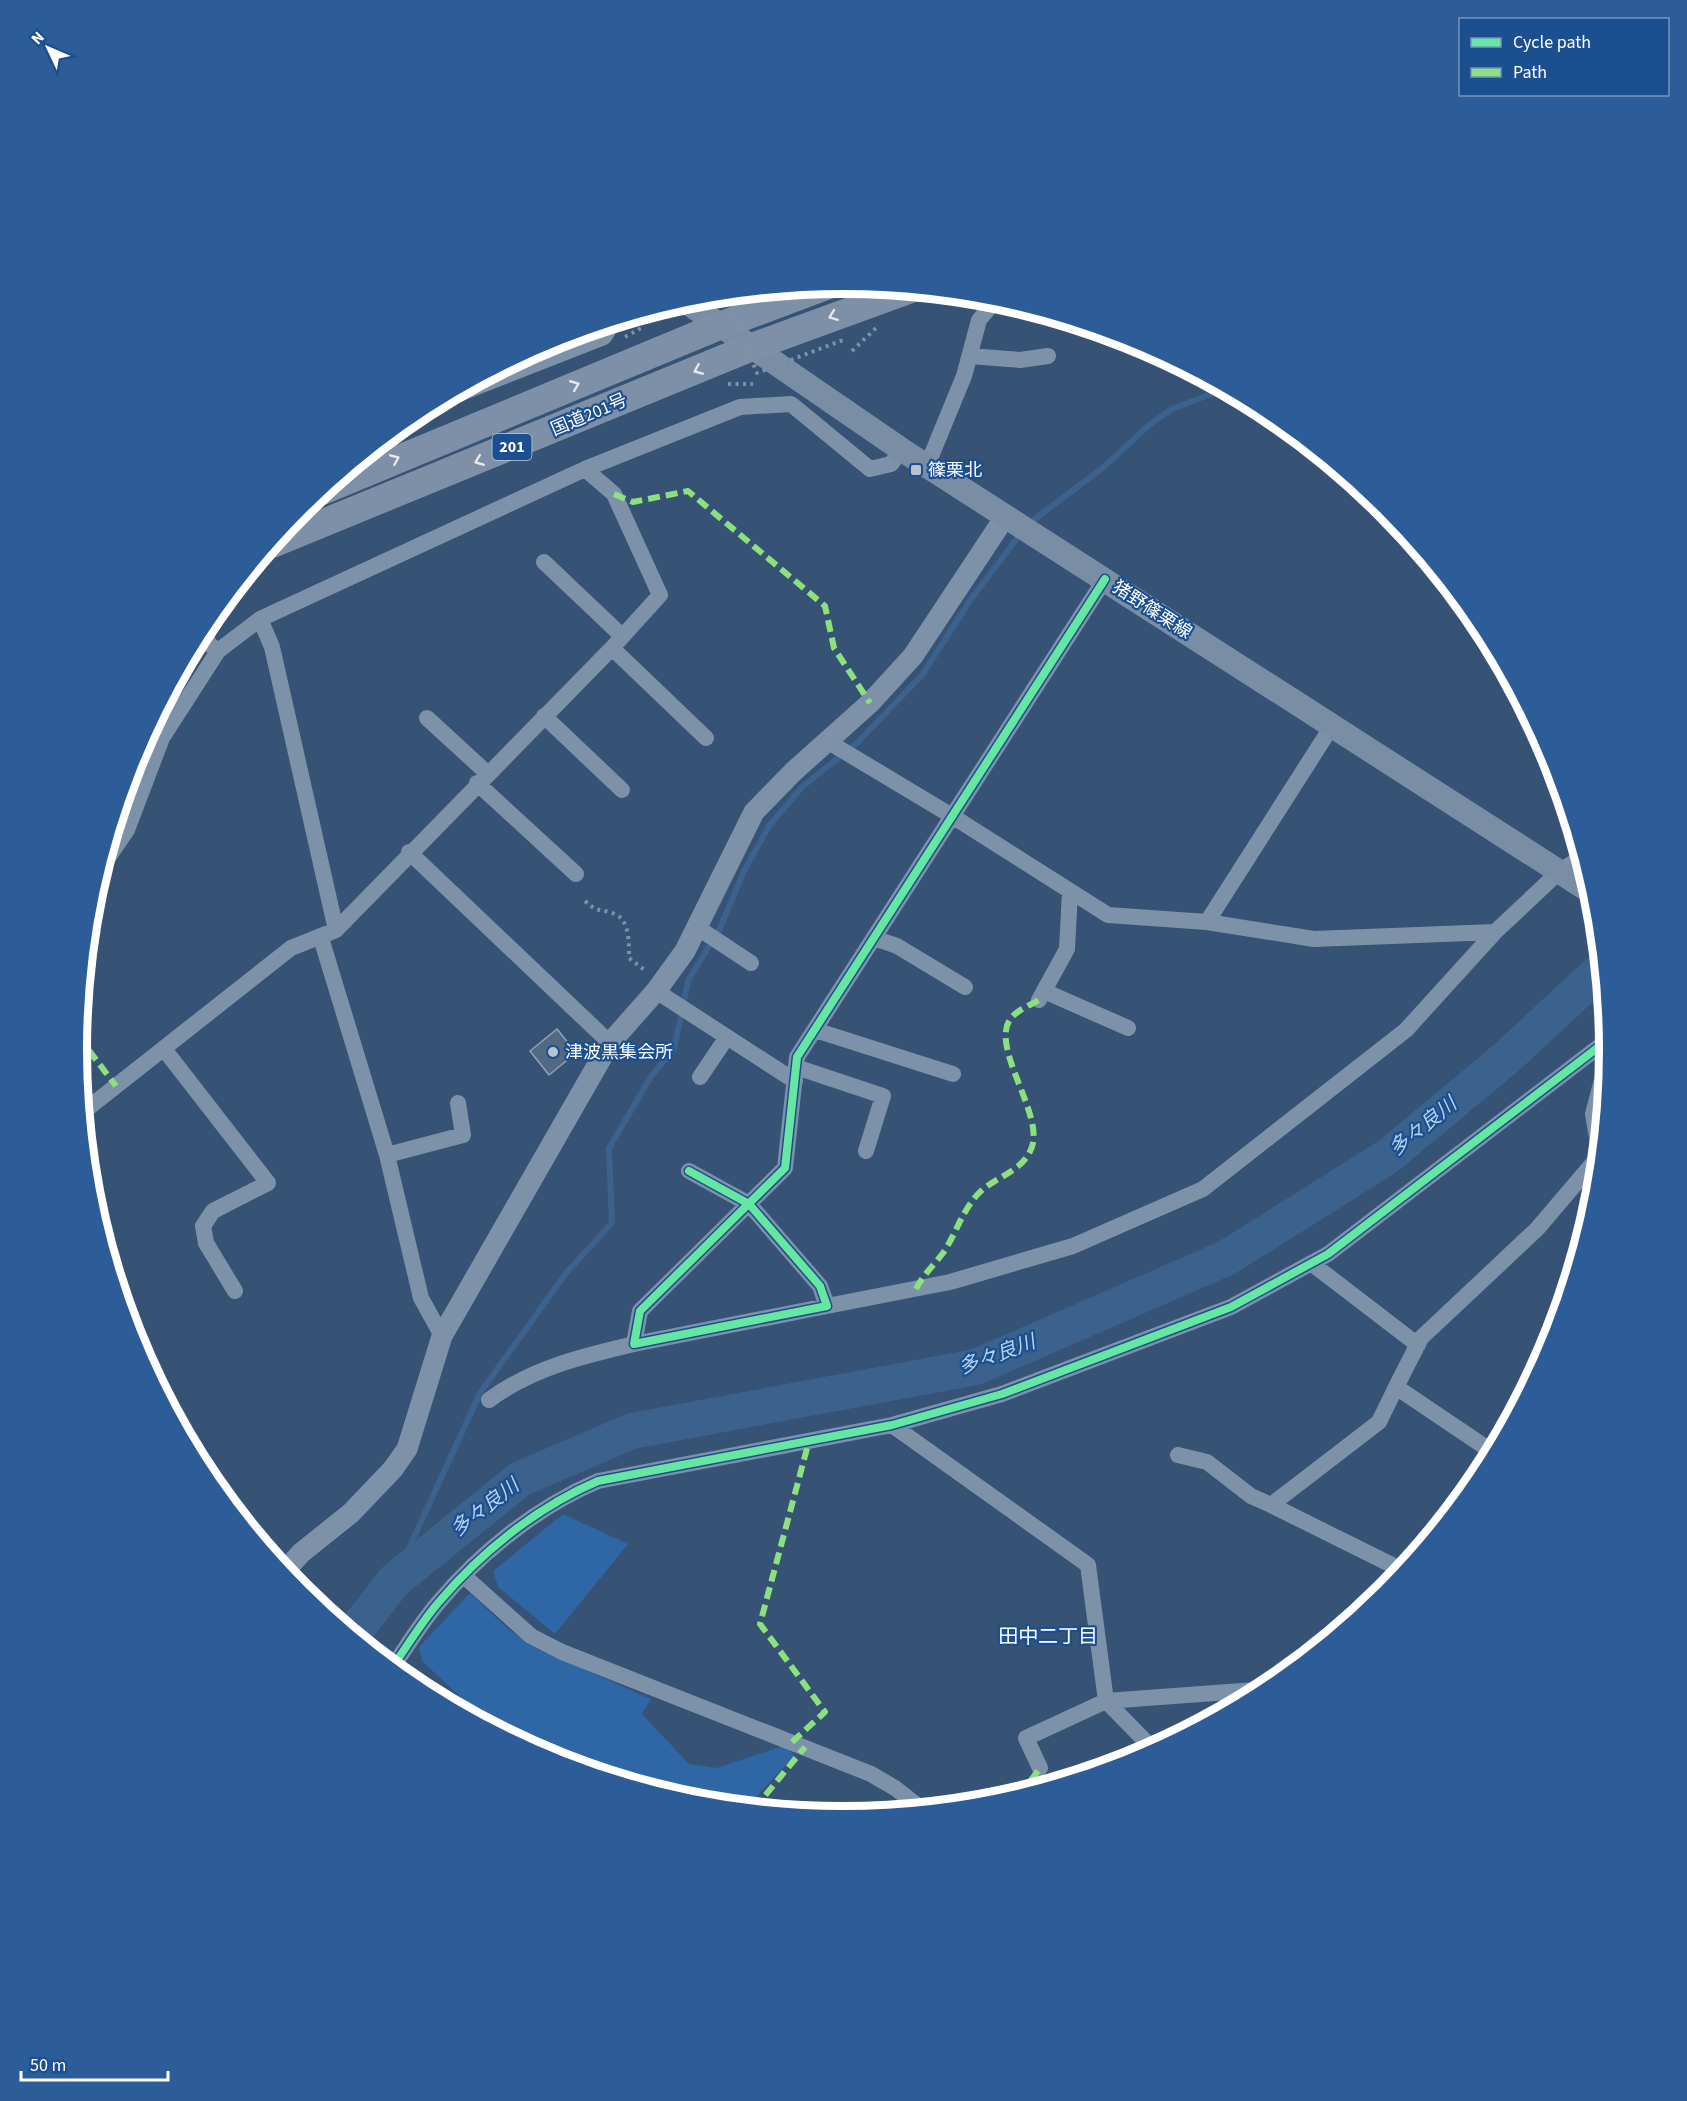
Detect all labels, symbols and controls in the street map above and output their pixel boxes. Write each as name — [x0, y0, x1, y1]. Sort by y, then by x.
north arrow — [18, 18, 78, 78]
legend — [1459, 18, 1669, 96]
text: N — [26, 27, 50, 50]
text: Cycle path — [1513, 30, 1591, 55]
text: Path — [1513, 60, 1547, 85]
one-way arrow — [828, 309, 839, 322]
one-way arrow — [693, 363, 704, 375]
one-way arrow — [569, 380, 580, 392]
street label: 国道201号 — [547, 388, 631, 442]
road number: 201 — [492, 434, 532, 460]
one-way arrow — [389, 454, 400, 466]
one-way arrow — [474, 454, 485, 466]
place label: 篠栗北 — [928, 458, 982, 483]
marker: 篠栗北 — [909, 463, 923, 477]
street label: 猪野篠栗線 — [1107, 575, 1197, 645]
place label: 津波黒集会所 — [565, 1040, 673, 1065]
marker: 津波黒集会所 — [546, 1045, 560, 1059]
water label: 多々良川 — [1383, 1090, 1464, 1163]
water label: 多々良川 — [955, 1327, 1041, 1382]
water label: 多々良川 — [445, 1471, 527, 1544]
district label: 田中二丁目 — [998, 1623, 1098, 1651]
scale bar — [21, 2044, 168, 2082]
text: 50 m — [30, 2053, 66, 2078]

